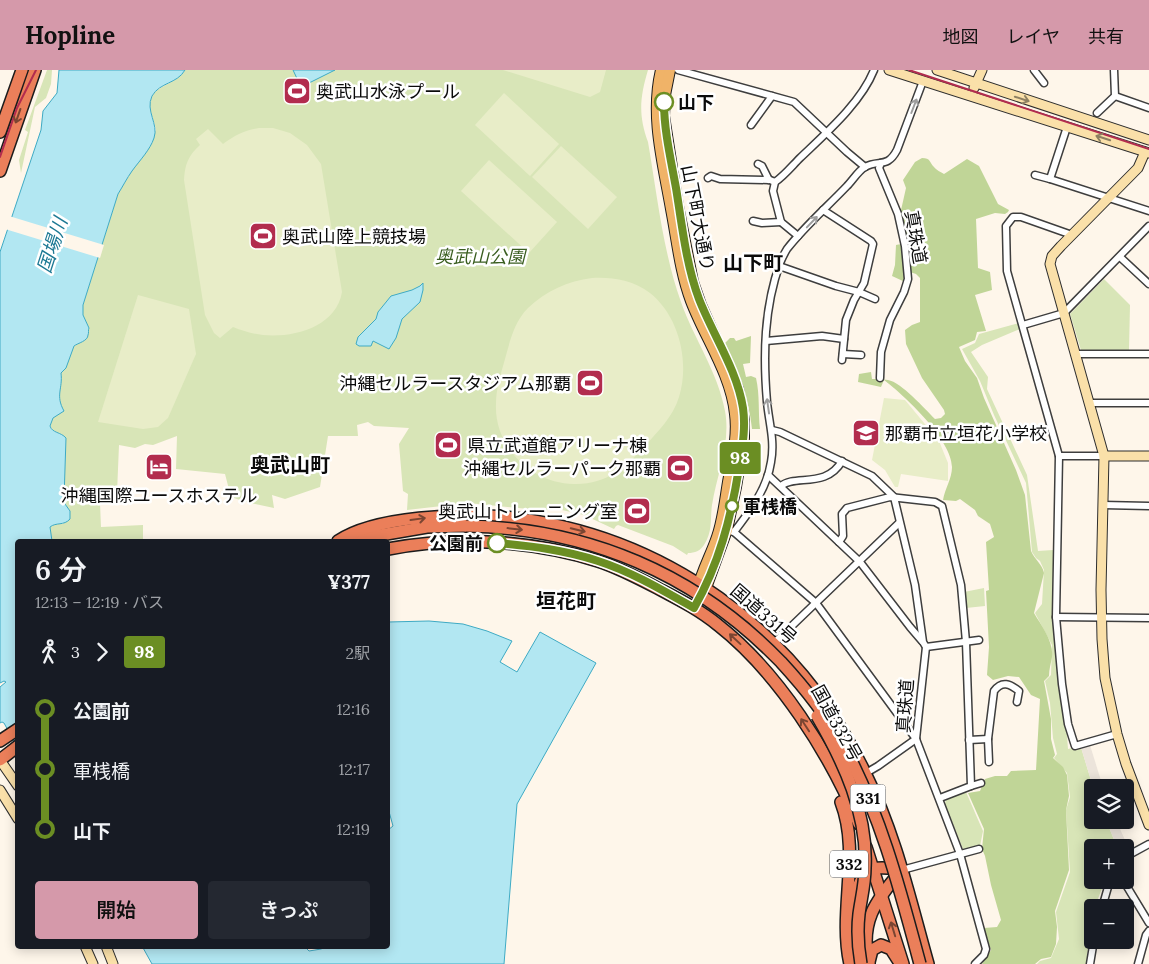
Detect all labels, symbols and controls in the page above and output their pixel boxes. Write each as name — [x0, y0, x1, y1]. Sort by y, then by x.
text: Hopline — [25, 20, 115, 51]
text: 地図 — [943, 25, 979, 48]
text: レイヤ — [1007, 25, 1060, 48]
text: 共有 — [1088, 25, 1124, 48]
sports icon: 奥武山水泳プール — [282, 76, 312, 106]
place label: 奥武山水泳プール — [316, 80, 460, 103]
place label: 山下 — [678, 91, 714, 114]
marker: 山下 — [654, 92, 674, 112]
one-way arrow — [1013, 95, 1029, 104]
one-way arrow — [909, 99, 919, 114]
one-way arrow — [13, 108, 22, 123]
one-way arrow — [1095, 133, 1111, 142]
street label: 山下町大通り — [676, 163, 720, 273]
street label: 真珠道 — [900, 208, 932, 266]
water label: 国場川 — [32, 212, 73, 276]
one-way arrow — [806, 216, 818, 229]
sports icon: 奥武山陸上競技場 — [248, 221, 278, 251]
place label: 奥武山陸上競技場 — [282, 225, 426, 248]
park label: 奥武山公園 — [435, 245, 528, 268]
district label: 山下町 — [723, 250, 783, 275]
sports icon: 沖縄セルラースタジアム那覇 — [575, 368, 605, 398]
place label: 沖縄セルラースタジアム那覇 — [339, 372, 571, 395]
one-way arrow — [763, 399, 773, 415]
school or university icon: 那覇市立垣花小学校 — [851, 418, 881, 448]
place label: 那覇市立垣花小学校 — [885, 422, 1047, 445]
sports icon: 県立武道館アリーナ棟 — [433, 430, 463, 460]
place label: 県立武道館アリーナ棟 — [467, 434, 647, 457]
line badge: 98 — [718, 442, 762, 474]
text: 98 — [730, 446, 750, 469]
hotel icon: 沖縄国際ユースホステル — [144, 452, 174, 482]
district label: 奥武山町 — [250, 452, 330, 477]
sports icon: 沖縄セルラーパーク那覇 — [665, 453, 695, 483]
place label: 沖縄セルラーパーク那覇 — [463, 457, 661, 480]
place label: 沖縄国際ユースホステル — [60, 484, 258, 507]
place label: 軍桟橋 — [743, 495, 797, 518]
sports icon: 奥武山トレーニング室 — [622, 496, 652, 526]
marker: 軍桟橋 — [725, 499, 739, 513]
place label: 奥武山トレーニング室 — [438, 500, 618, 523]
one-way arrow — [409, 514, 425, 524]
one-way arrow — [507, 524, 523, 534]
one-way arrow — [570, 526, 586, 535]
place label: 公園前 — [429, 532, 483, 555]
marker: 公園前 — [487, 533, 507, 553]
text: 6 分 — [35, 552, 87, 588]
text: ¥377 — [328, 570, 370, 594]
street label: 国道331号 — [726, 579, 802, 649]
district label: 垣花町 — [536, 588, 596, 613]
text: 12:13 – 12:19 · バス — [35, 592, 164, 612]
one-way arrow — [728, 633, 741, 645]
icon: walk — [35, 638, 63, 666]
icon: forward — [88, 638, 116, 666]
text: 98 — [134, 640, 155, 663]
text: 3 — [71, 642, 80, 662]
text: 2駅 — [345, 643, 370, 663]
street label: 真珠道 — [892, 678, 918, 734]
street label: 国道332号 — [807, 681, 867, 765]
text: 公園前 — [73, 699, 130, 723]
text: 12:16 — [337, 699, 370, 719]
one-way arrow — [799, 719, 809, 733]
text: 軍桟橋 — [73, 759, 130, 783]
text: 12:17 — [338, 759, 370, 779]
map controls — [1084, 779, 1134, 949]
button: layers — [1084, 779, 1134, 829]
road number: 331 — [850, 784, 886, 811]
text: 山下 — [73, 819, 111, 843]
text: 12:19 — [337, 819, 370, 839]
button: + — [1084, 839, 1134, 889]
road number: 332 — [830, 851, 868, 878]
button: 開始 — [35, 881, 198, 939]
button: きっぷ — [208, 881, 370, 939]
button: − — [1084, 899, 1134, 949]
one-way arrow — [887, 921, 897, 937]

